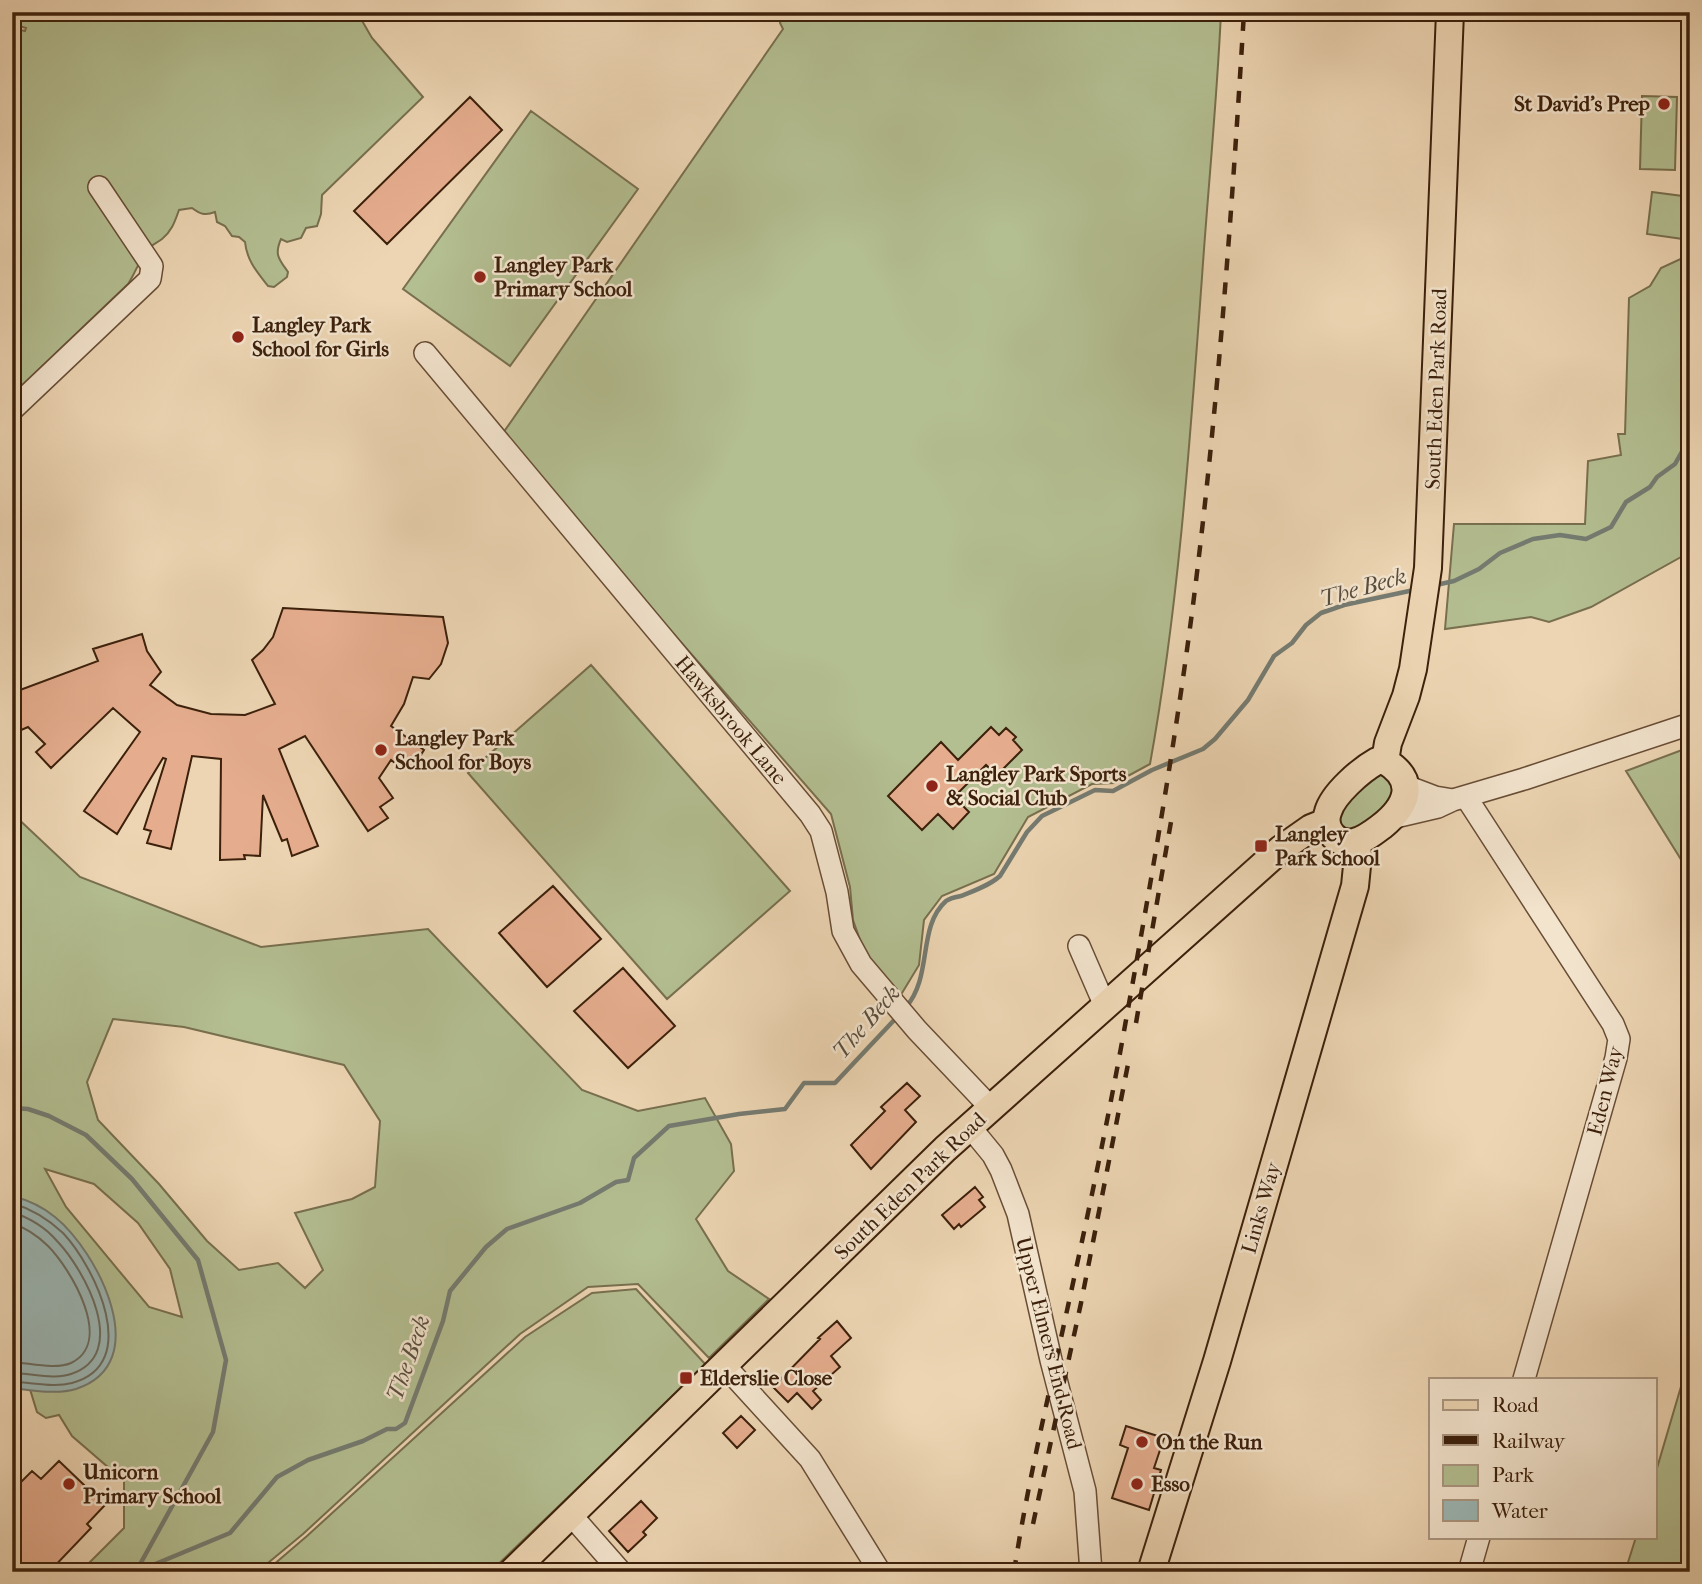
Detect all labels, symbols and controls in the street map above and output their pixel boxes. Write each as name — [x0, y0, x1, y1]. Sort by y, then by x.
place label: St David's Prep — [1514, 92, 1651, 116]
marker: St David's Prep — [1656, 96, 1672, 112]
place label: Langley Park Primary School — [494, 253, 632, 301]
marker: Langley Park Primary School — [472, 269, 488, 285]
street label: South Eden Park Road — [1420, 287, 1452, 490]
place label: Langley Park School for Girls — [252, 313, 389, 361]
marker: Langley Park School for Girls — [230, 329, 246, 345]
water label: The Beck — [1317, 562, 1410, 613]
street label: Hawksbrook Lane — [670, 651, 792, 789]
place label: Langley Park School for Boys — [395, 726, 531, 774]
marker: Langley Park School for Boys — [373, 742, 389, 758]
place label: Langley Park Sports & Social Club — [946, 762, 1127, 810]
marker: Langley Park Sports & Social Club — [924, 778, 940, 794]
place label: Langley Park School — [1275, 822, 1380, 870]
marker: Langley Park School — [1253, 838, 1269, 854]
water label: The Beck — [827, 980, 906, 1065]
street label: Eden Way — [1582, 1043, 1628, 1138]
street label: South Eden Park Road — [829, 1107, 991, 1265]
street label: Links Way — [1237, 1159, 1286, 1256]
street label: Upper Elmers End Road — [1011, 1234, 1087, 1452]
water label: The Beck — [381, 1312, 436, 1405]
place label: Elderslie Close — [700, 1366, 833, 1390]
marker: Elderslie Close — [678, 1370, 694, 1386]
legend — [1429, 1378, 1656, 1538]
text: Road — [1492, 1393, 1539, 1417]
text: Railway — [1492, 1429, 1566, 1453]
place label: On the Run — [1156, 1430, 1263, 1454]
marker: On the Run — [1134, 1434, 1150, 1450]
place label: Unicorn Primary School — [82, 1460, 221, 1508]
text: Park — [1492, 1463, 1534, 1487]
place label: Esso — [1151, 1472, 1190, 1496]
marker: Unicorn Primary School — [61, 1476, 77, 1492]
marker: Esso — [1129, 1476, 1145, 1492]
text: Water — [1491, 1499, 1548, 1523]

